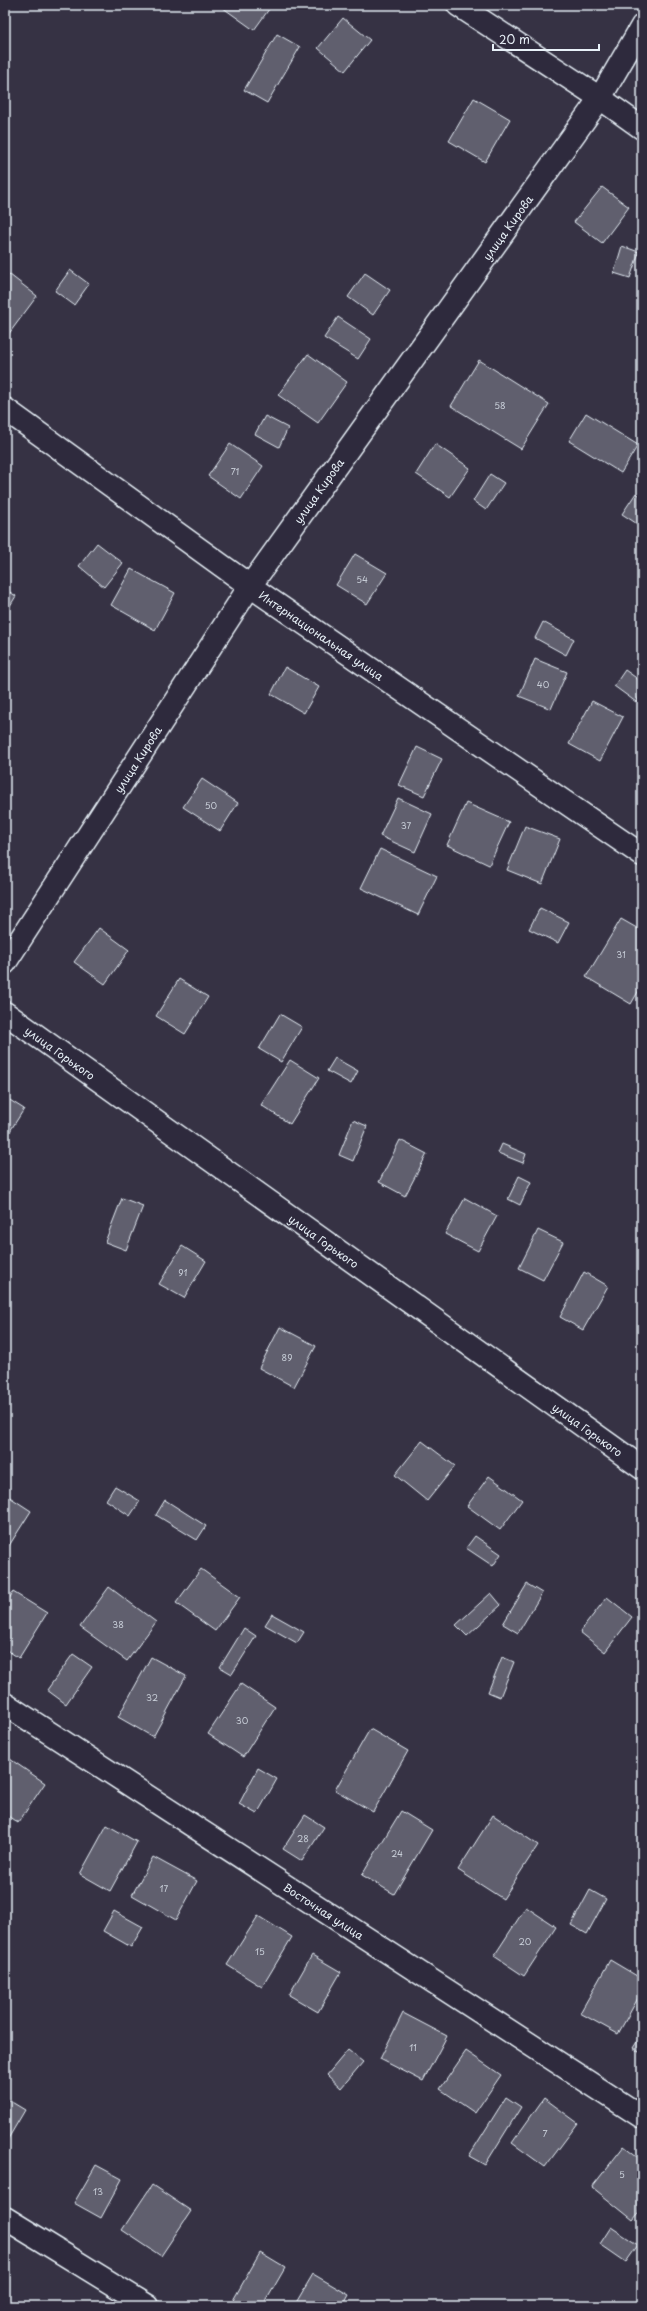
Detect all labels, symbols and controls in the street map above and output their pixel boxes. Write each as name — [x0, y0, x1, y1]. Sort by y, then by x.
scale bar — [493, 26, 599, 52]
text: 20 m — [499, 30, 530, 48]
street label: улица Кирова — [478, 191, 537, 263]
house number: 58 — [494, 398, 506, 412]
street label: улица Кирова — [289, 454, 348, 527]
house number: 71 — [231, 464, 239, 478]
house number: 54 — [356, 572, 368, 586]
street label: Интернациональная улица — [256, 586, 387, 684]
house number: 40 — [537, 677, 550, 691]
street label: улица Кирова — [109, 722, 166, 796]
house number: 50 — [205, 798, 218, 812]
house number: 37 — [401, 818, 411, 832]
house number: 31 — [616, 947, 626, 961]
street label: улица Горького — [22, 1022, 99, 1084]
street label: улица Горького — [285, 1210, 363, 1272]
house number: 91 — [178, 1265, 188, 1279]
house number: 89 — [282, 1350, 292, 1364]
street label: улица Горького — [549, 1398, 626, 1460]
house number: 38 — [112, 1617, 124, 1631]
house number: 32 — [146, 1690, 158, 1704]
house number: 30 — [236, 1713, 249, 1727]
house number: 28 — [297, 1831, 309, 1845]
house number: 24 — [391, 1846, 403, 1860]
street label: Восточная улица — [280, 1878, 368, 1943]
house number: 17 — [160, 1881, 169, 1895]
house number: 20 — [519, 1934, 532, 1948]
house number: 15 — [255, 1944, 265, 1958]
house number: 11 — [409, 2040, 417, 2054]
house number: 7 — [542, 2126, 548, 2140]
house number: 5 — [619, 2167, 625, 2181]
house number: 13 — [93, 2184, 103, 2198]

